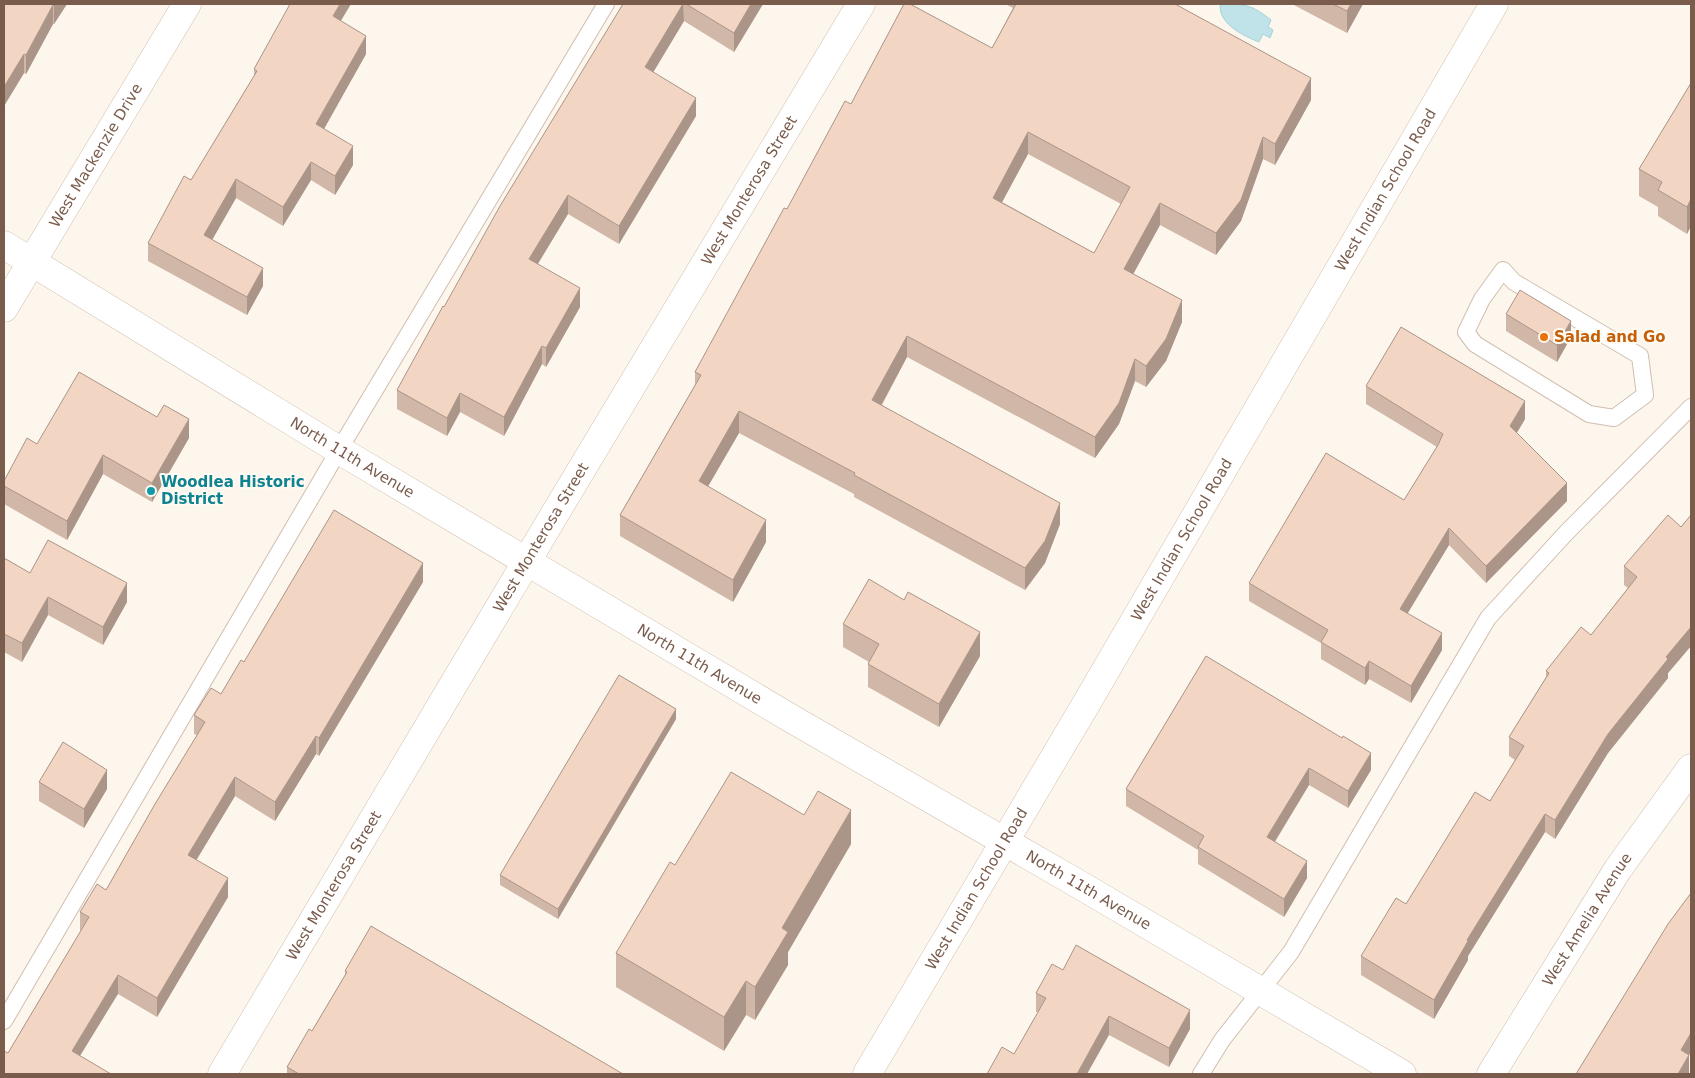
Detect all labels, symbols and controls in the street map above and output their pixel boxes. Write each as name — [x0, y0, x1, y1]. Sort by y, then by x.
street label: West Mackenzie Drive — [46, 80, 146, 231]
street label: West Indian School Road — [1331, 105, 1440, 274]
street label: West Monterosa Street — [697, 112, 801, 268]
place label: Salad and Go — [1554, 328, 1666, 346]
marker: Salad and Go — [1538, 331, 1550, 343]
street label: North 11th Avenue — [287, 413, 418, 502]
street label: West Indian School Road — [1127, 455, 1236, 624]
street label: West Monterosa Street — [489, 460, 592, 616]
place label: Woodlea Historic District — [161, 473, 305, 508]
marker: Woodlea Historic District — [145, 485, 157, 497]
street label: North 11th Avenue — [634, 620, 765, 708]
street label: West Indian School Road — [922, 805, 1031, 973]
street label: West Monterosa Street — [282, 808, 385, 964]
street label: North 11th Avenue — [1023, 847, 1154, 934]
street label: West Amelia Avenue — [1539, 849, 1636, 989]

